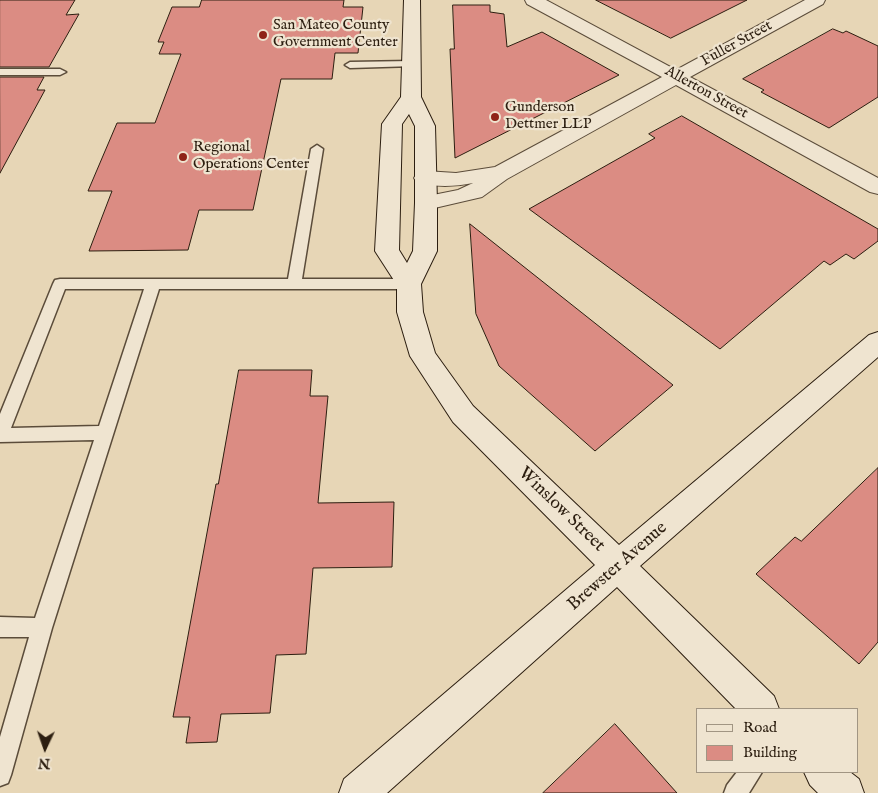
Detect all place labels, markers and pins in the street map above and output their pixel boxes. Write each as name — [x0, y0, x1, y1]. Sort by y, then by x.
place label: San Mateo County Government Center — [273, 17, 398, 52]
marker: San Mateo County Government Center — [257, 29, 269, 41]
place label: Gunderson Dettmer LLP — [505, 99, 591, 134]
marker: Gunderson Dettmer LLP — [489, 111, 501, 123]
place label: Regional Operations Center — [193, 139, 309, 174]
marker: Regional Operations Center — [177, 151, 189, 163]

